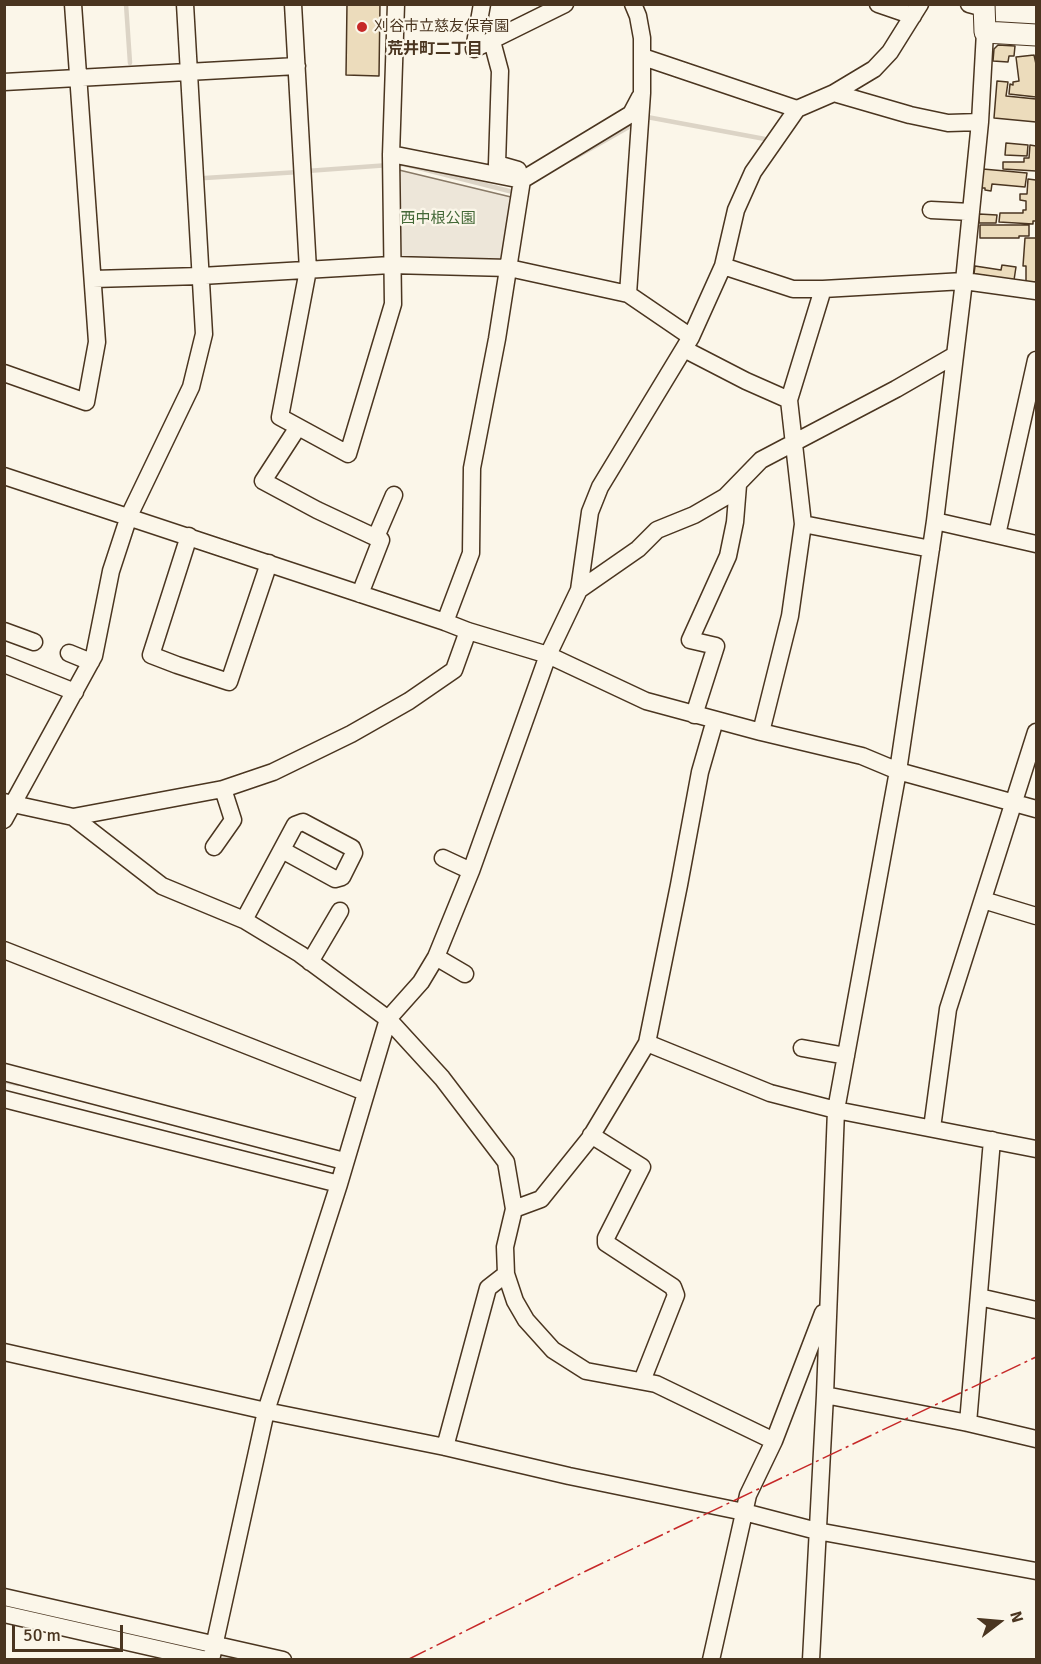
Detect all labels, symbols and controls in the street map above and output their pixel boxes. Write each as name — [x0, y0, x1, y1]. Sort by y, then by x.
place label: 刈谷市立慈友保育園 — [374, 18, 509, 36]
marker: 刈谷市立慈友保育園 — [355, 20, 369, 34]
district label: 荒井町二丁目 — [387, 40, 483, 60]
park label: 西中根公園 — [401, 210, 475, 228]
north arrow — [969, 1592, 1029, 1652]
text: N — [1005, 1609, 1027, 1625]
scale bar — [15, 1613, 126, 1651]
text: 50 m — [23, 1624, 61, 1646]

